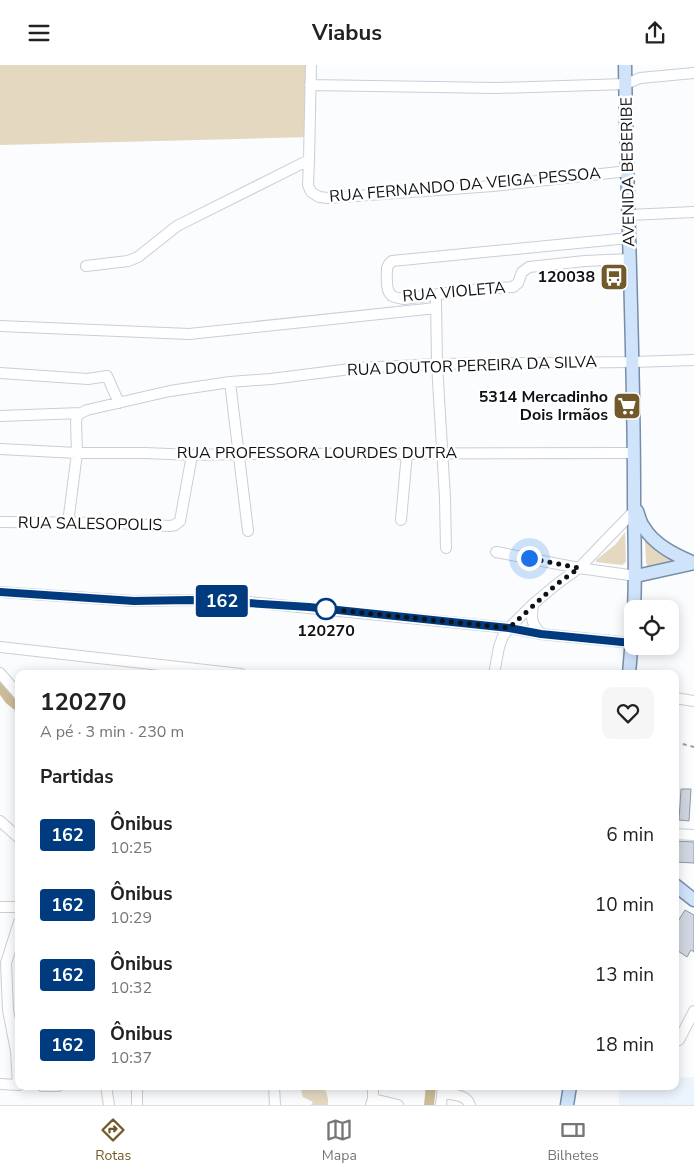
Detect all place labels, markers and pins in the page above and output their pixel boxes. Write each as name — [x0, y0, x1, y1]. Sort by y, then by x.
bus stop icon: 120038 — [599, 262, 629, 292]
place label: 120038 — [537, 266, 595, 288]
place label: 5314 Mercadinho Dois Irmãos — [479, 386, 608, 426]
supermarket icon: 5314 Mercadinho Dois Irmãos — [612, 391, 642, 421]
marker: 120270 — [315, 598, 337, 620]
place label: 120270 — [297, 620, 355, 642]

